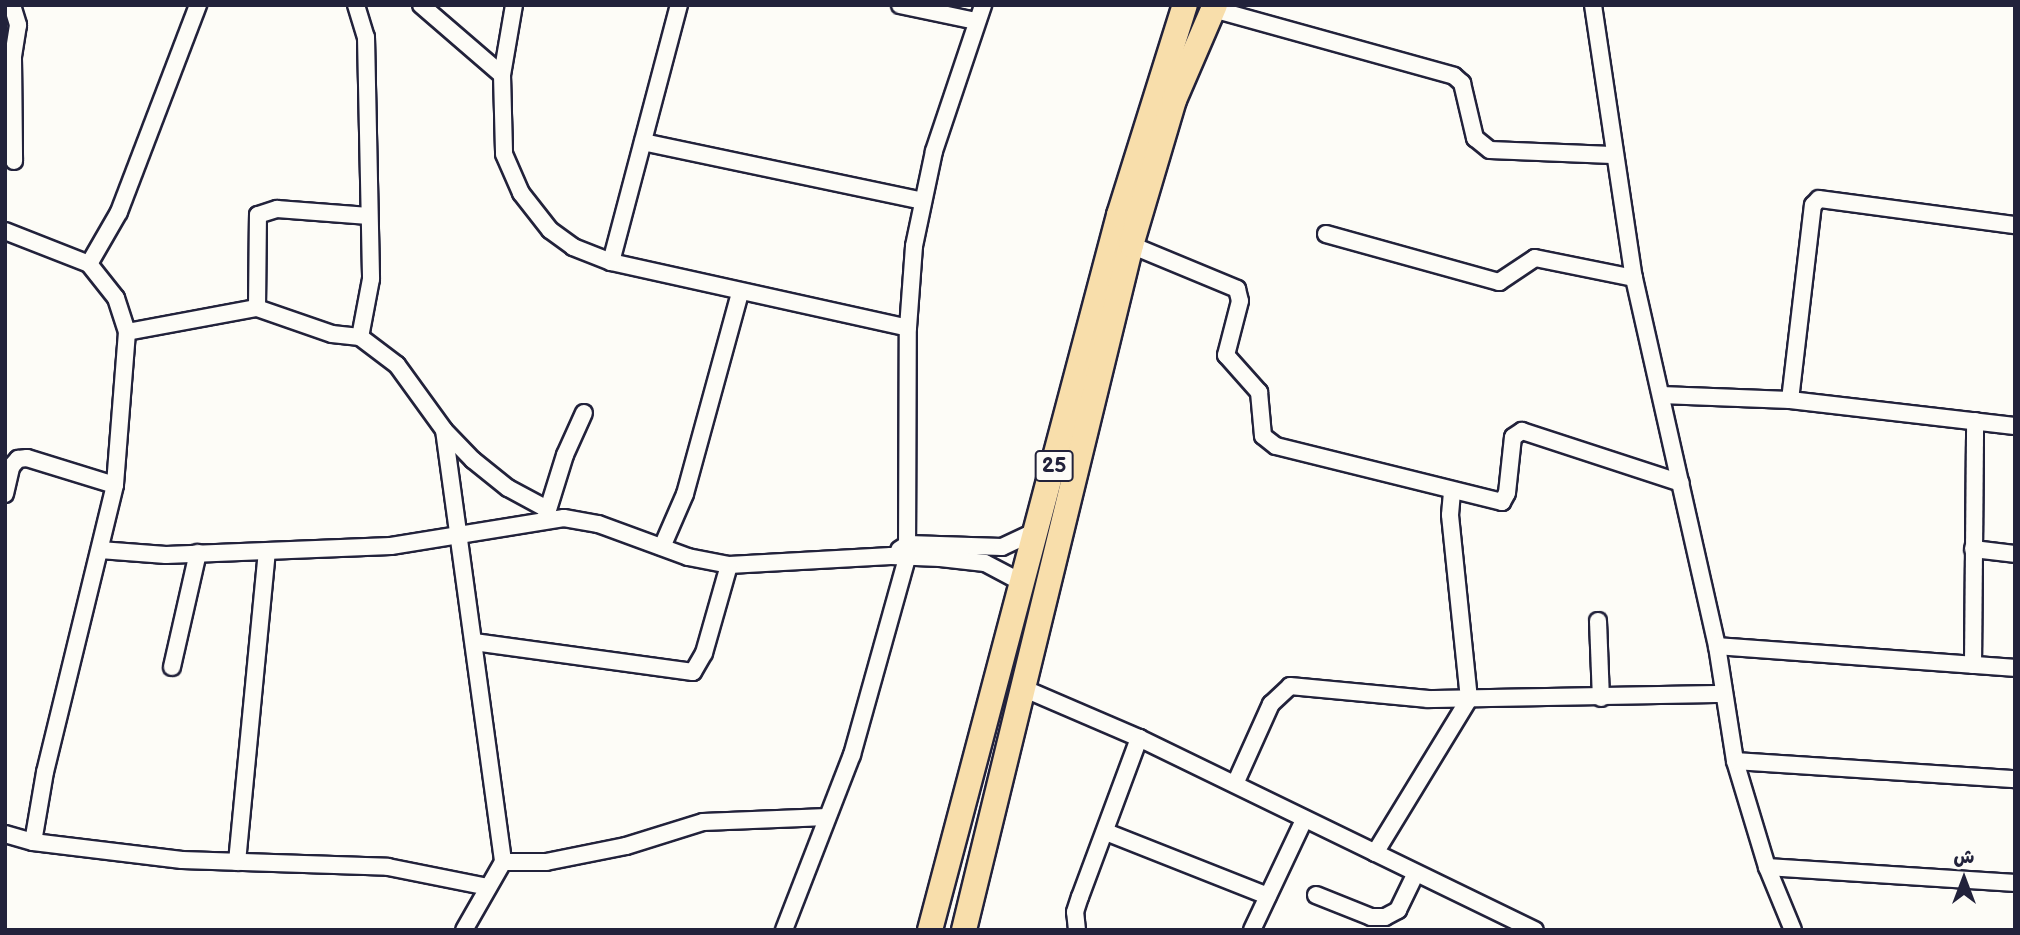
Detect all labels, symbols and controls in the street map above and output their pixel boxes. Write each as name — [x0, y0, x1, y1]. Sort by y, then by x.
road number: 25 — [1033, 448, 1075, 484]
north arrow — [1929, 844, 1999, 914]
text: ش — [1954, 846, 1974, 869]

